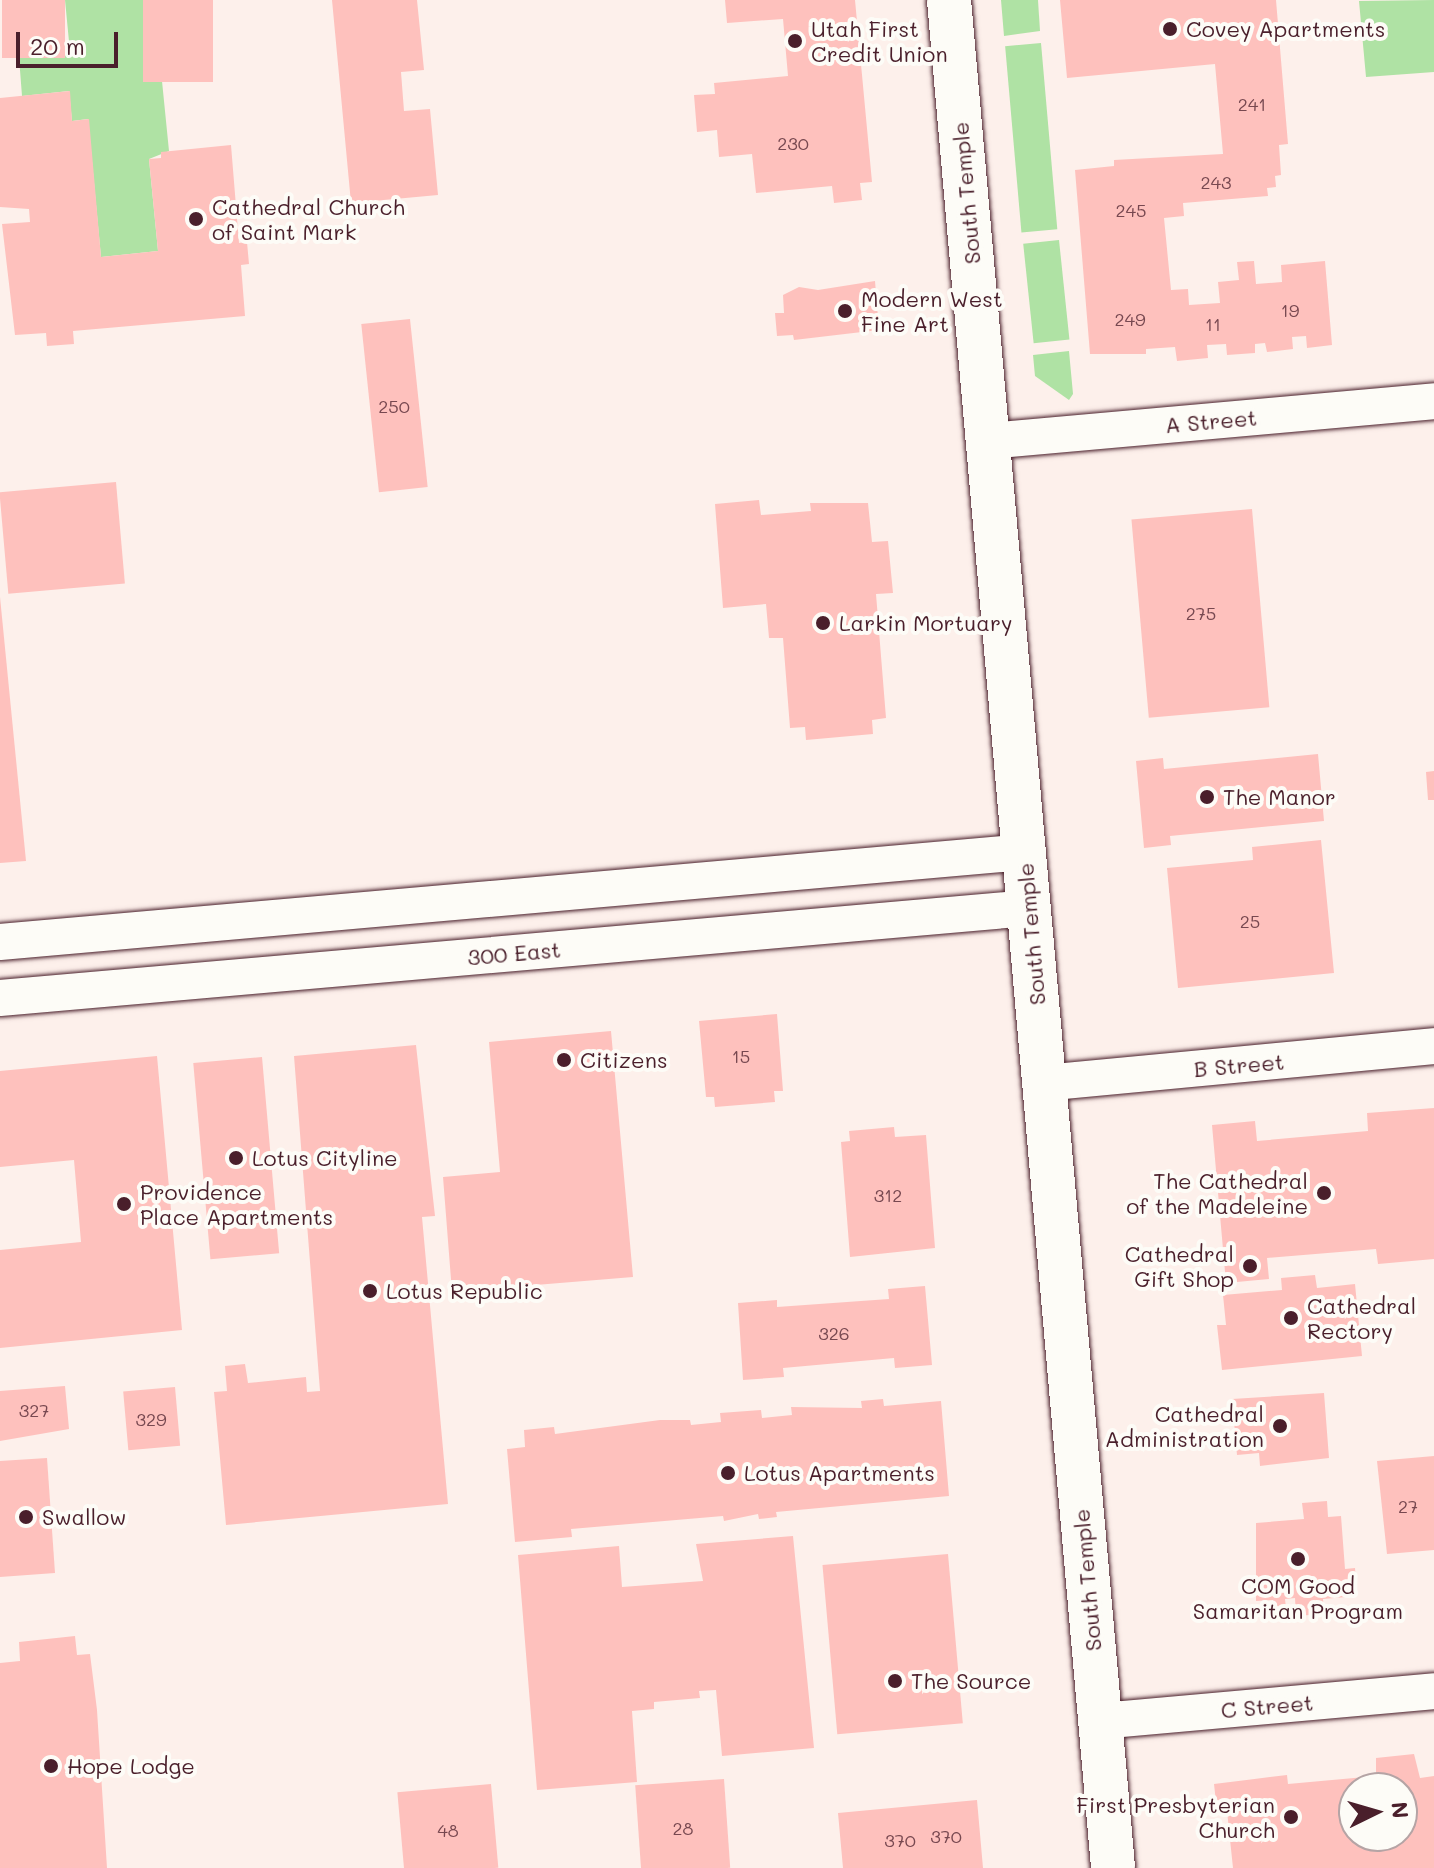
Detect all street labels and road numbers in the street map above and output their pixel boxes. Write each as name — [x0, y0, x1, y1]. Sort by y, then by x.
street label: South Temple — [947, 121, 985, 265]
street label: A Street — [1164, 404, 1258, 438]
street label: South Temple — [1012, 862, 1050, 1006]
street label: 300 East — [466, 936, 562, 970]
street label: B Street — [1193, 1048, 1285, 1082]
street label: South Temple — [1068, 1508, 1106, 1652]
street label: C Street — [1220, 1689, 1314, 1723]

